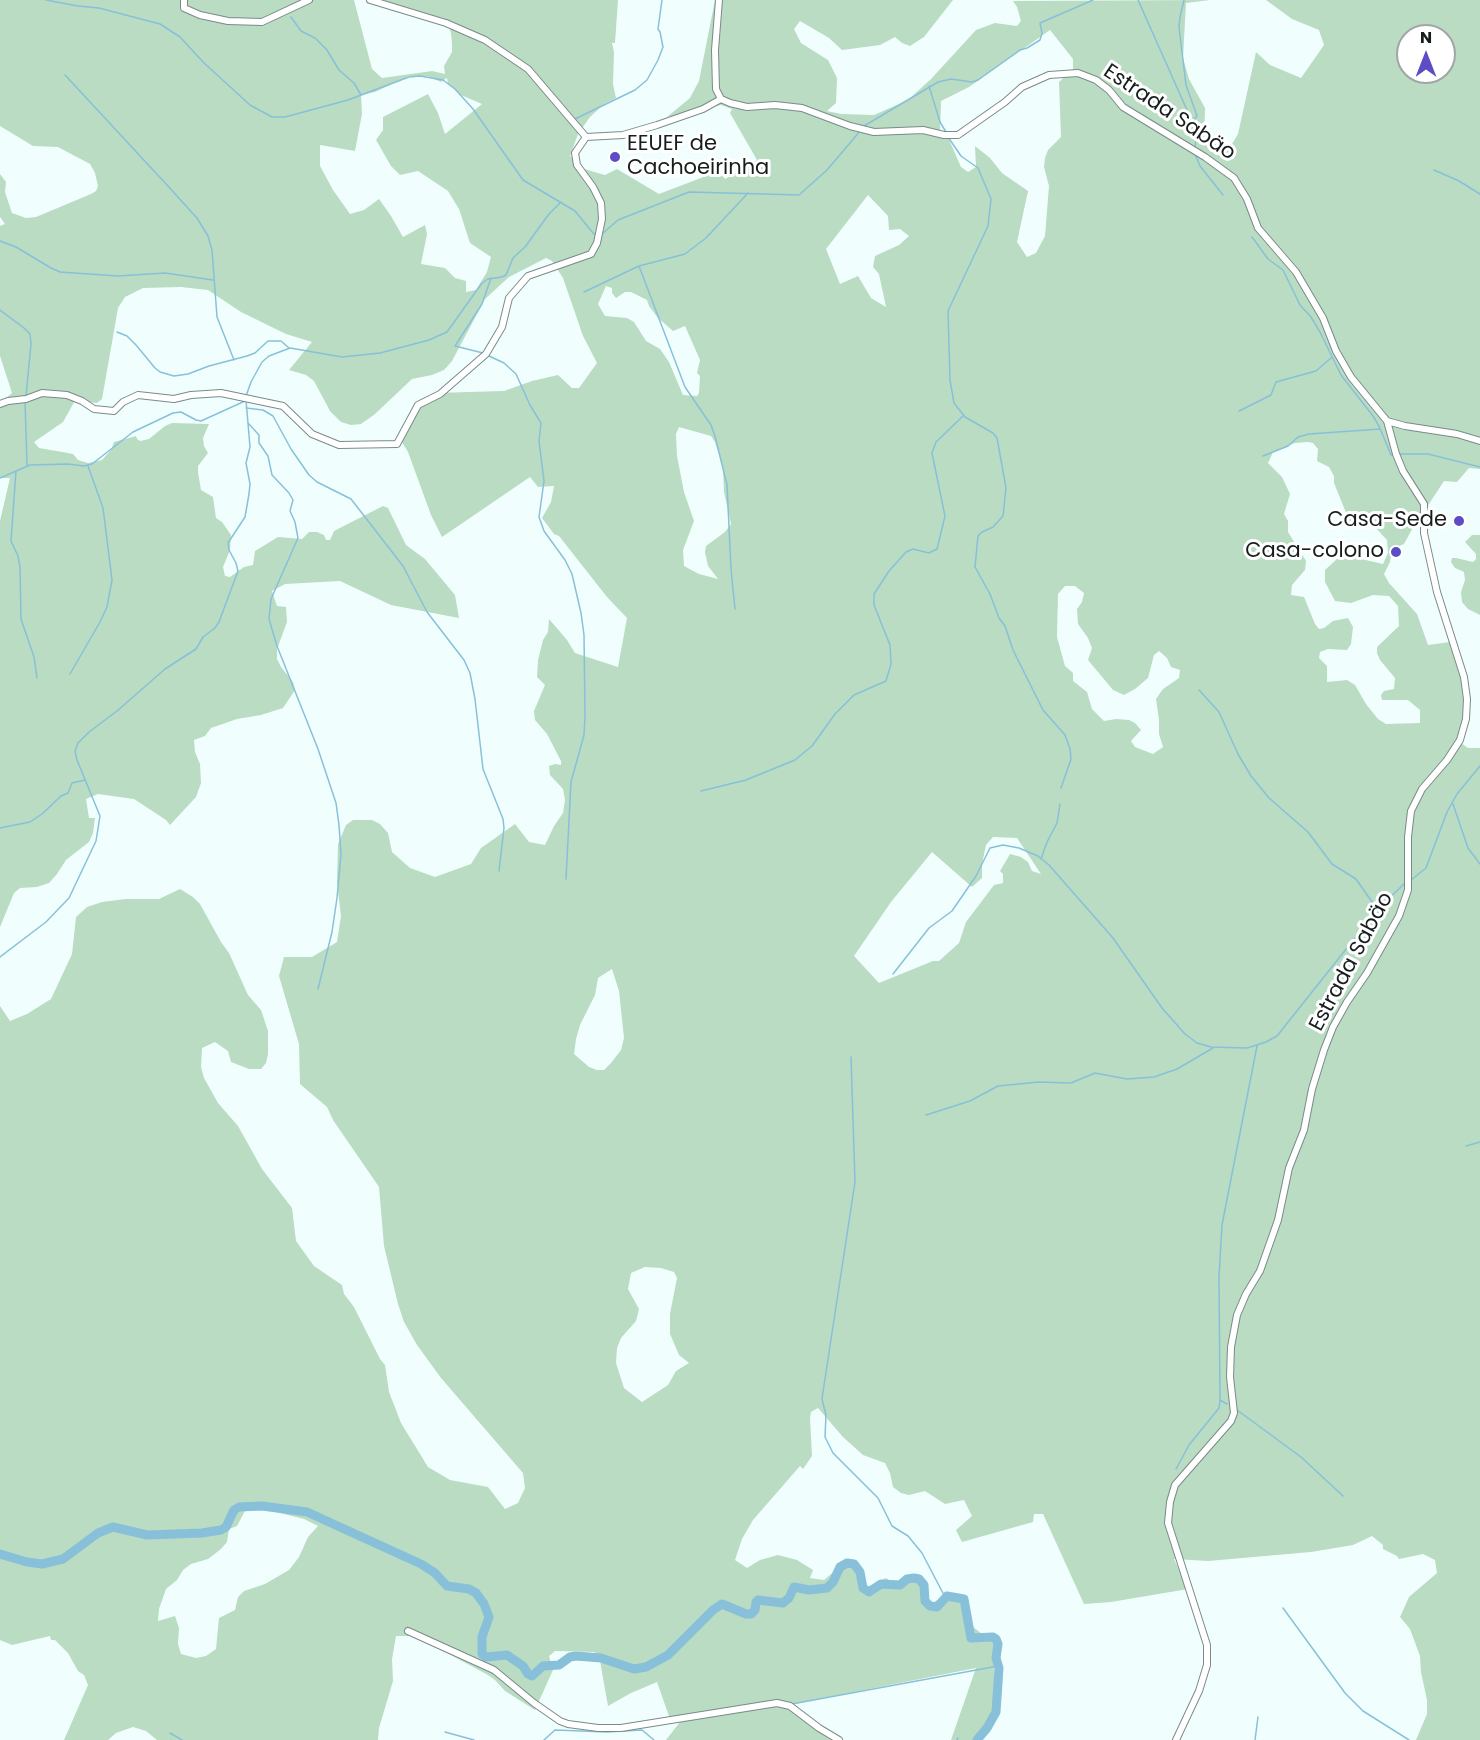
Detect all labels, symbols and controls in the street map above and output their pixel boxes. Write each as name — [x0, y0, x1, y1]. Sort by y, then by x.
north arrow — [1396, 24, 1456, 84]
text: N — [1420, 26, 1432, 49]
street label: Estrada Sabäo — [1098, 60, 1240, 166]
place label: EEUEF de Cachoeirinha — [627, 132, 769, 182]
marker: EEUEF de Cachoeirinha — [608, 150, 622, 164]
place label: Casa-Sede — [1327, 508, 1447, 534]
marker: Casa-Sede — [1452, 514, 1466, 528]
place label: Casa-colono — [1245, 539, 1384, 565]
marker: Casa-colono — [1389, 545, 1403, 559]
street label: Estrada Sabäo — [1305, 888, 1399, 1036]

